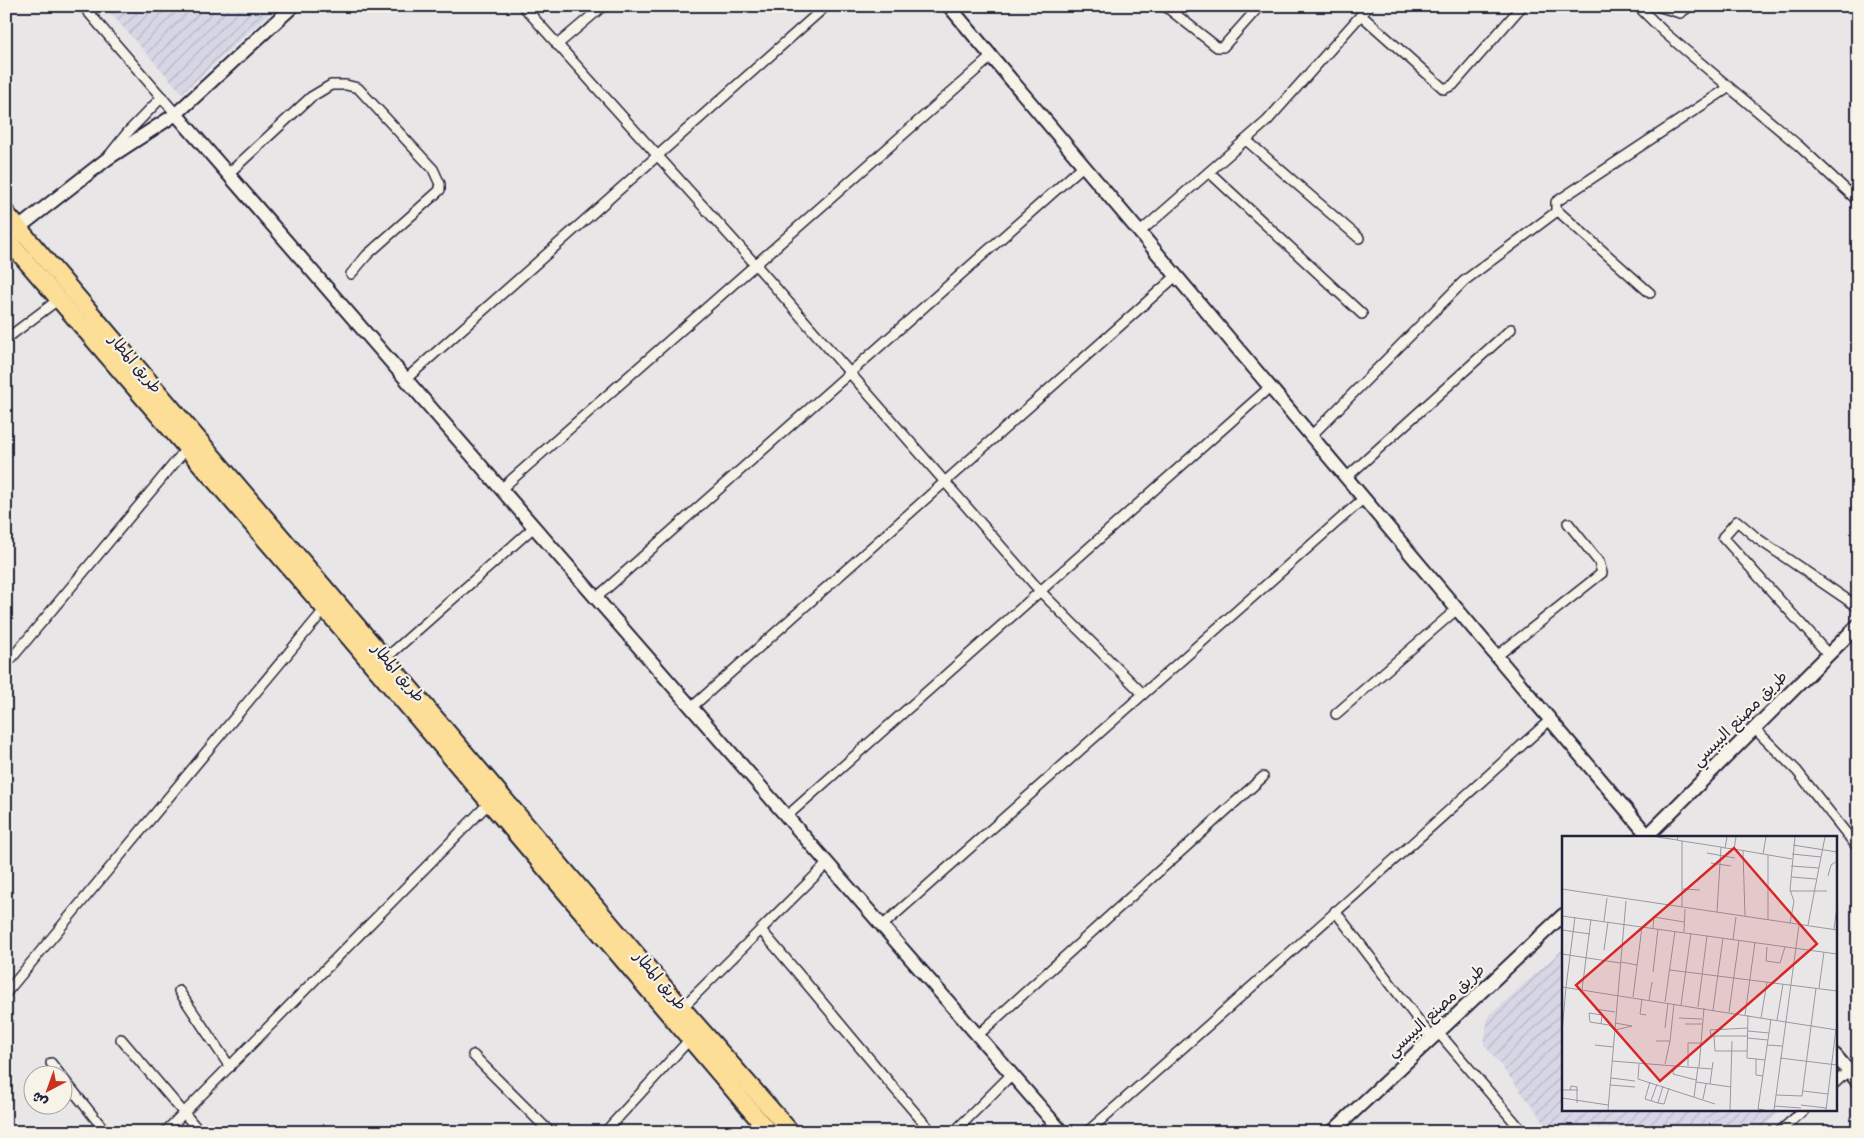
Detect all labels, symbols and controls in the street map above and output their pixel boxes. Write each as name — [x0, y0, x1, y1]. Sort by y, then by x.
street label: طريق المطار — [103, 328, 166, 398]
street label: طريق المطار — [366, 637, 429, 707]
street label: طريق مصنع البيبسي — [1688, 667, 1795, 774]
inset map — [1562, 836, 1836, 1110]
street label: طريق المطار — [628, 945, 691, 1015]
street label: طريق مصنع البيبسي — [1382, 960, 1492, 1064]
north arrow — [22, 1066, 72, 1116]
text: ش — [28, 1087, 52, 1111]

